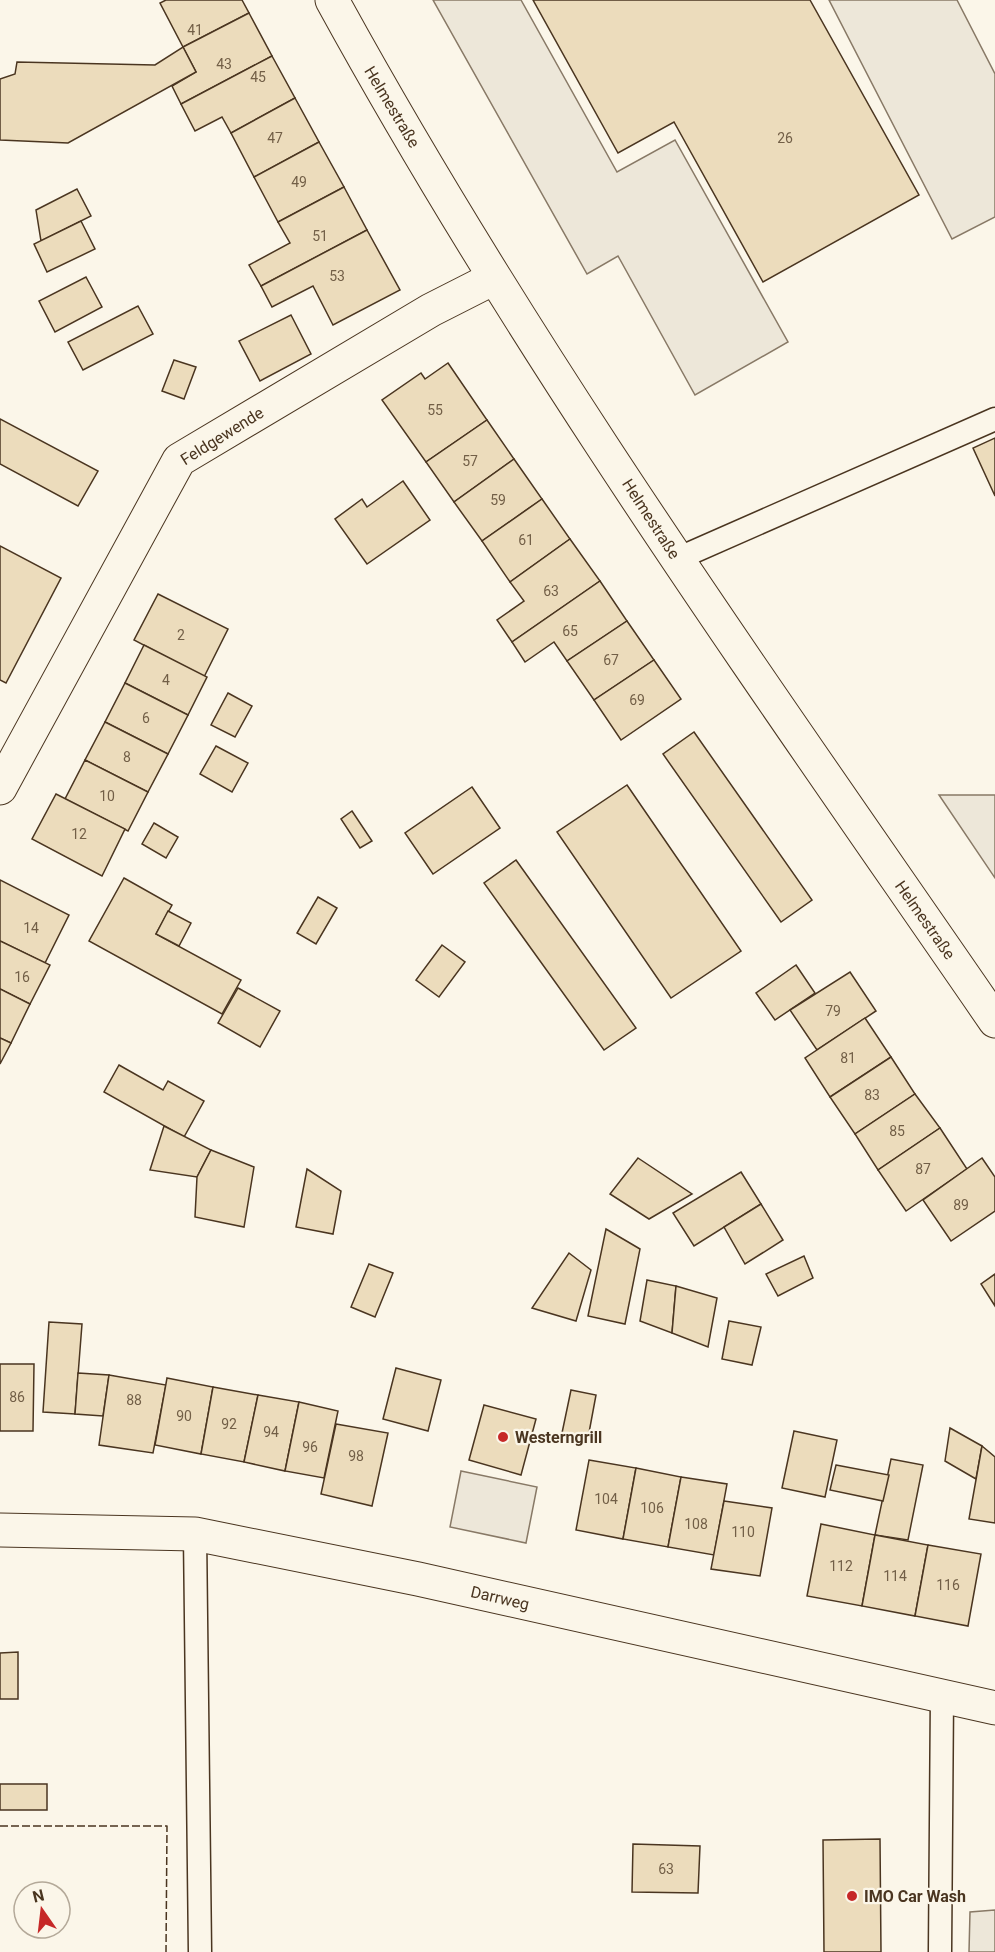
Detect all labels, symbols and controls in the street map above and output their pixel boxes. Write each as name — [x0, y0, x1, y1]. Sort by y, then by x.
house number: 41 — [187, 22, 203, 38]
house number: 43 — [216, 56, 232, 72]
street label: Helmestraße — [360, 63, 424, 151]
house number: 45 — [250, 69, 266, 85]
house number: 47 — [267, 130, 283, 146]
house number: 26 — [777, 130, 793, 146]
house number: 49 — [291, 174, 307, 190]
house number: 51 — [312, 228, 328, 244]
house number: 53 — [329, 268, 345, 284]
house number: 55 — [427, 402, 443, 418]
street label: Feldgewende — [177, 403, 267, 469]
house number: 57 — [462, 453, 478, 469]
street label: Helmestraße — [618, 475, 684, 563]
house number: 59 — [490, 492, 506, 508]
house number: 61 — [518, 532, 534, 548]
house number: 63 — [543, 583, 559, 599]
house number: 65 — [562, 623, 578, 639]
house number: 2 — [177, 627, 185, 643]
house number: 67 — [603, 652, 619, 668]
house number: 4 — [162, 672, 170, 688]
house number: 69 — [629, 692, 645, 708]
house number: 6 — [142, 710, 150, 726]
house number: 8 — [123, 749, 131, 765]
house number: 10 — [99, 788, 115, 804]
house number: 12 — [71, 826, 87, 842]
street label: Helmestraße — [891, 877, 959, 963]
house number: 14 — [23, 920, 39, 936]
house number: 16 — [14, 969, 30, 985]
house number: 79 — [825, 1003, 841, 1019]
house number: 81 — [840, 1050, 856, 1066]
house number: 83 — [864, 1087, 880, 1103]
house number: 85 — [889, 1123, 905, 1139]
house number: 87 — [915, 1161, 931, 1177]
house number: 89 — [953, 1197, 969, 1213]
house number: 86 — [9, 1389, 25, 1405]
house number: 88 — [126, 1392, 142, 1408]
house number: 90 — [176, 1408, 192, 1424]
house number: 92 — [221, 1416, 237, 1432]
house number: 94 — [263, 1424, 279, 1440]
place label: Westerngrill — [515, 1428, 602, 1447]
marker: Westerngrill — [496, 1430, 510, 1444]
house number: 96 — [302, 1439, 318, 1455]
house number: 98 — [348, 1448, 364, 1464]
house number: 104 — [594, 1491, 618, 1507]
house number: 106 — [640, 1500, 664, 1516]
house number: 108 — [684, 1516, 708, 1532]
house number: 110 — [731, 1524, 755, 1540]
house number: 112 — [829, 1558, 853, 1574]
house number: 114 — [883, 1568, 907, 1584]
house number: 116 — [936, 1577, 960, 1593]
street label: Darrweg — [469, 1582, 531, 1614]
house number: 63 — [658, 1861, 674, 1877]
north arrow — [12, 1880, 72, 1940]
text: N — [31, 1885, 46, 1907]
place label: IMO Car Wash — [864, 1887, 966, 1906]
marker: IMO Car Wash — [845, 1889, 859, 1903]

